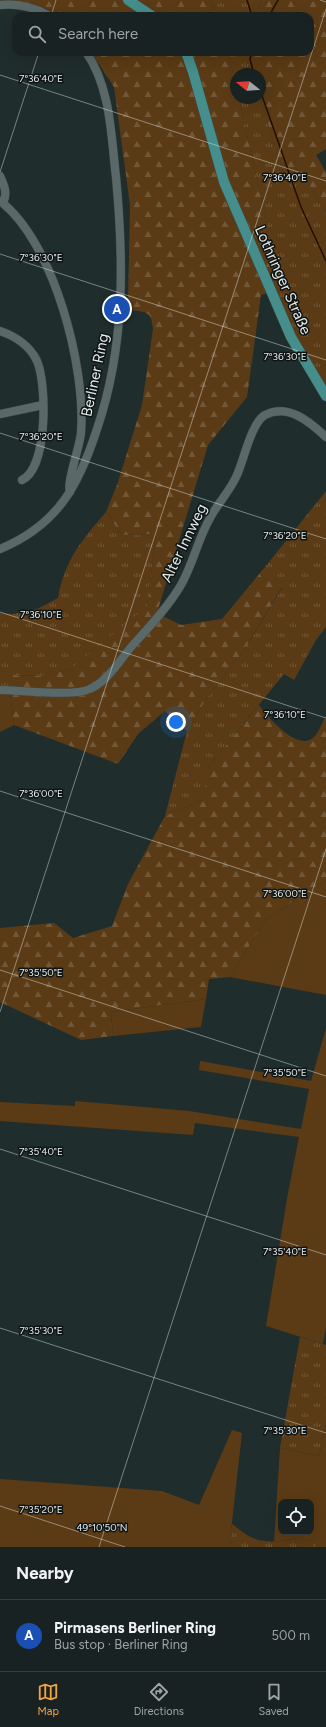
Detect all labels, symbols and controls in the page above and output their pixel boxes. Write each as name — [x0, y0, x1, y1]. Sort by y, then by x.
search box — [12, 12, 314, 56]
icon: search — [26, 23, 48, 45]
text: Search here — [58, 25, 138, 43]
north arrow — [230, 68, 266, 104]
text: 7°36'40"E — [19, 72, 63, 85]
text: 7°36'40"E — [263, 171, 307, 184]
street label: Lothringer Straße — [251, 223, 315, 337]
text: 7°36'30"E — [19, 251, 63, 264]
pin: A — [104, 294, 130, 324]
street label: Berliner Ring — [77, 332, 113, 418]
text: 7°36'30"E — [263, 350, 307, 363]
text: 7°36'20"E — [19, 430, 63, 443]
street label: Alter Innweg — [157, 501, 211, 585]
text: 7°36'20"E — [263, 529, 307, 542]
text: 7°36'10"E — [20, 608, 62, 621]
text: 7°36'10"E — [264, 708, 306, 721]
your location — [166, 712, 186, 732]
text: 7°36'00"E — [19, 787, 63, 800]
text: 7°36'00"E — [263, 887, 307, 900]
text: 7°35'50"E — [19, 966, 63, 979]
text: 7°35'50"E — [263, 1066, 307, 1079]
text: 7°35'40"E — [19, 1145, 63, 1158]
text: 7°35'40"E — [263, 1245, 307, 1258]
text: 7°35'30"E — [19, 1324, 63, 1337]
text: 7°35'30"E — [263, 1424, 307, 1437]
map controls — [278, 1499, 314, 1535]
button: locate — [278, 1499, 314, 1535]
text: 7°35'20"E — [19, 1503, 63, 1516]
text: 49°10'50"N — [76, 1521, 128, 1534]
text: Nearby — [16, 1563, 74, 1583]
text: Pirmasens Berliner Ring — [54, 1619, 216, 1637]
text: A — [24, 1628, 34, 1643]
text: 500 m — [272, 1628, 310, 1643]
text: Bus stop · Berliner Ring — [54, 1637, 188, 1652]
tab: Map — [37, 1681, 59, 1718]
tab: Directions — [134, 1681, 184, 1718]
tab: Saved — [258, 1681, 289, 1718]

